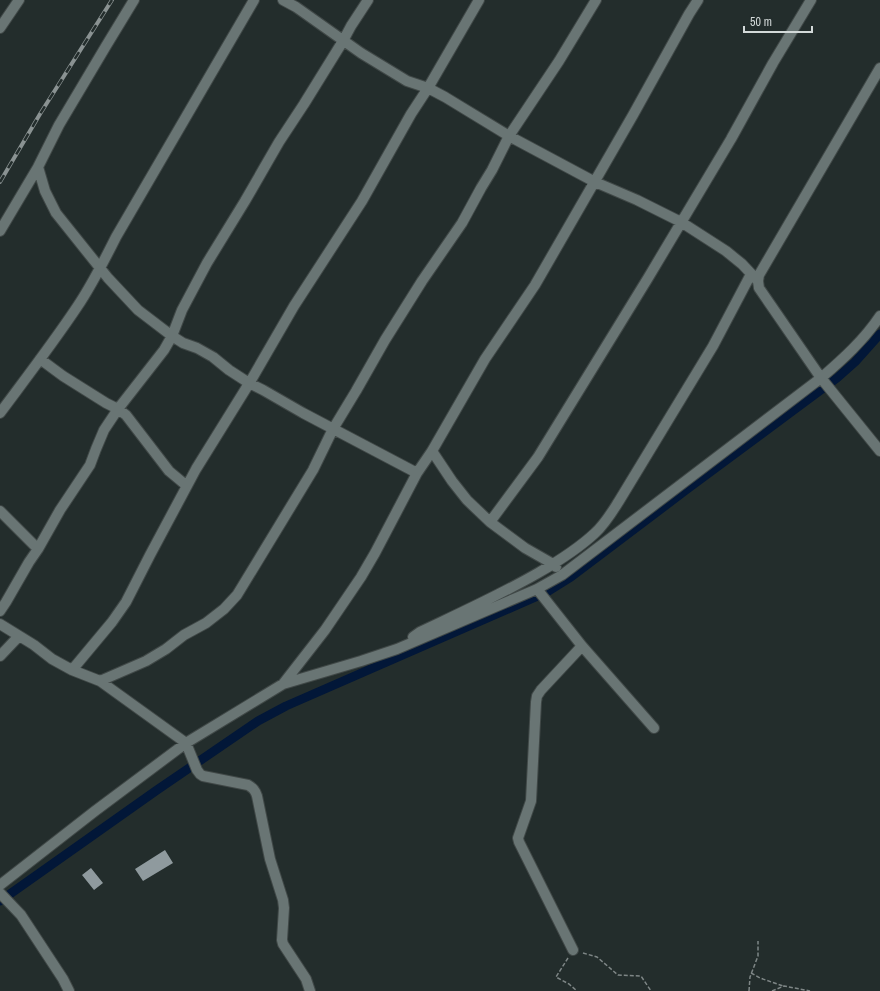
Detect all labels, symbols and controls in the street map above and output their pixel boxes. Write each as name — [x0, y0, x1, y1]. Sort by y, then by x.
scale bar — [744, 8, 812, 34]
text: 50 m — [750, 14, 772, 30]

